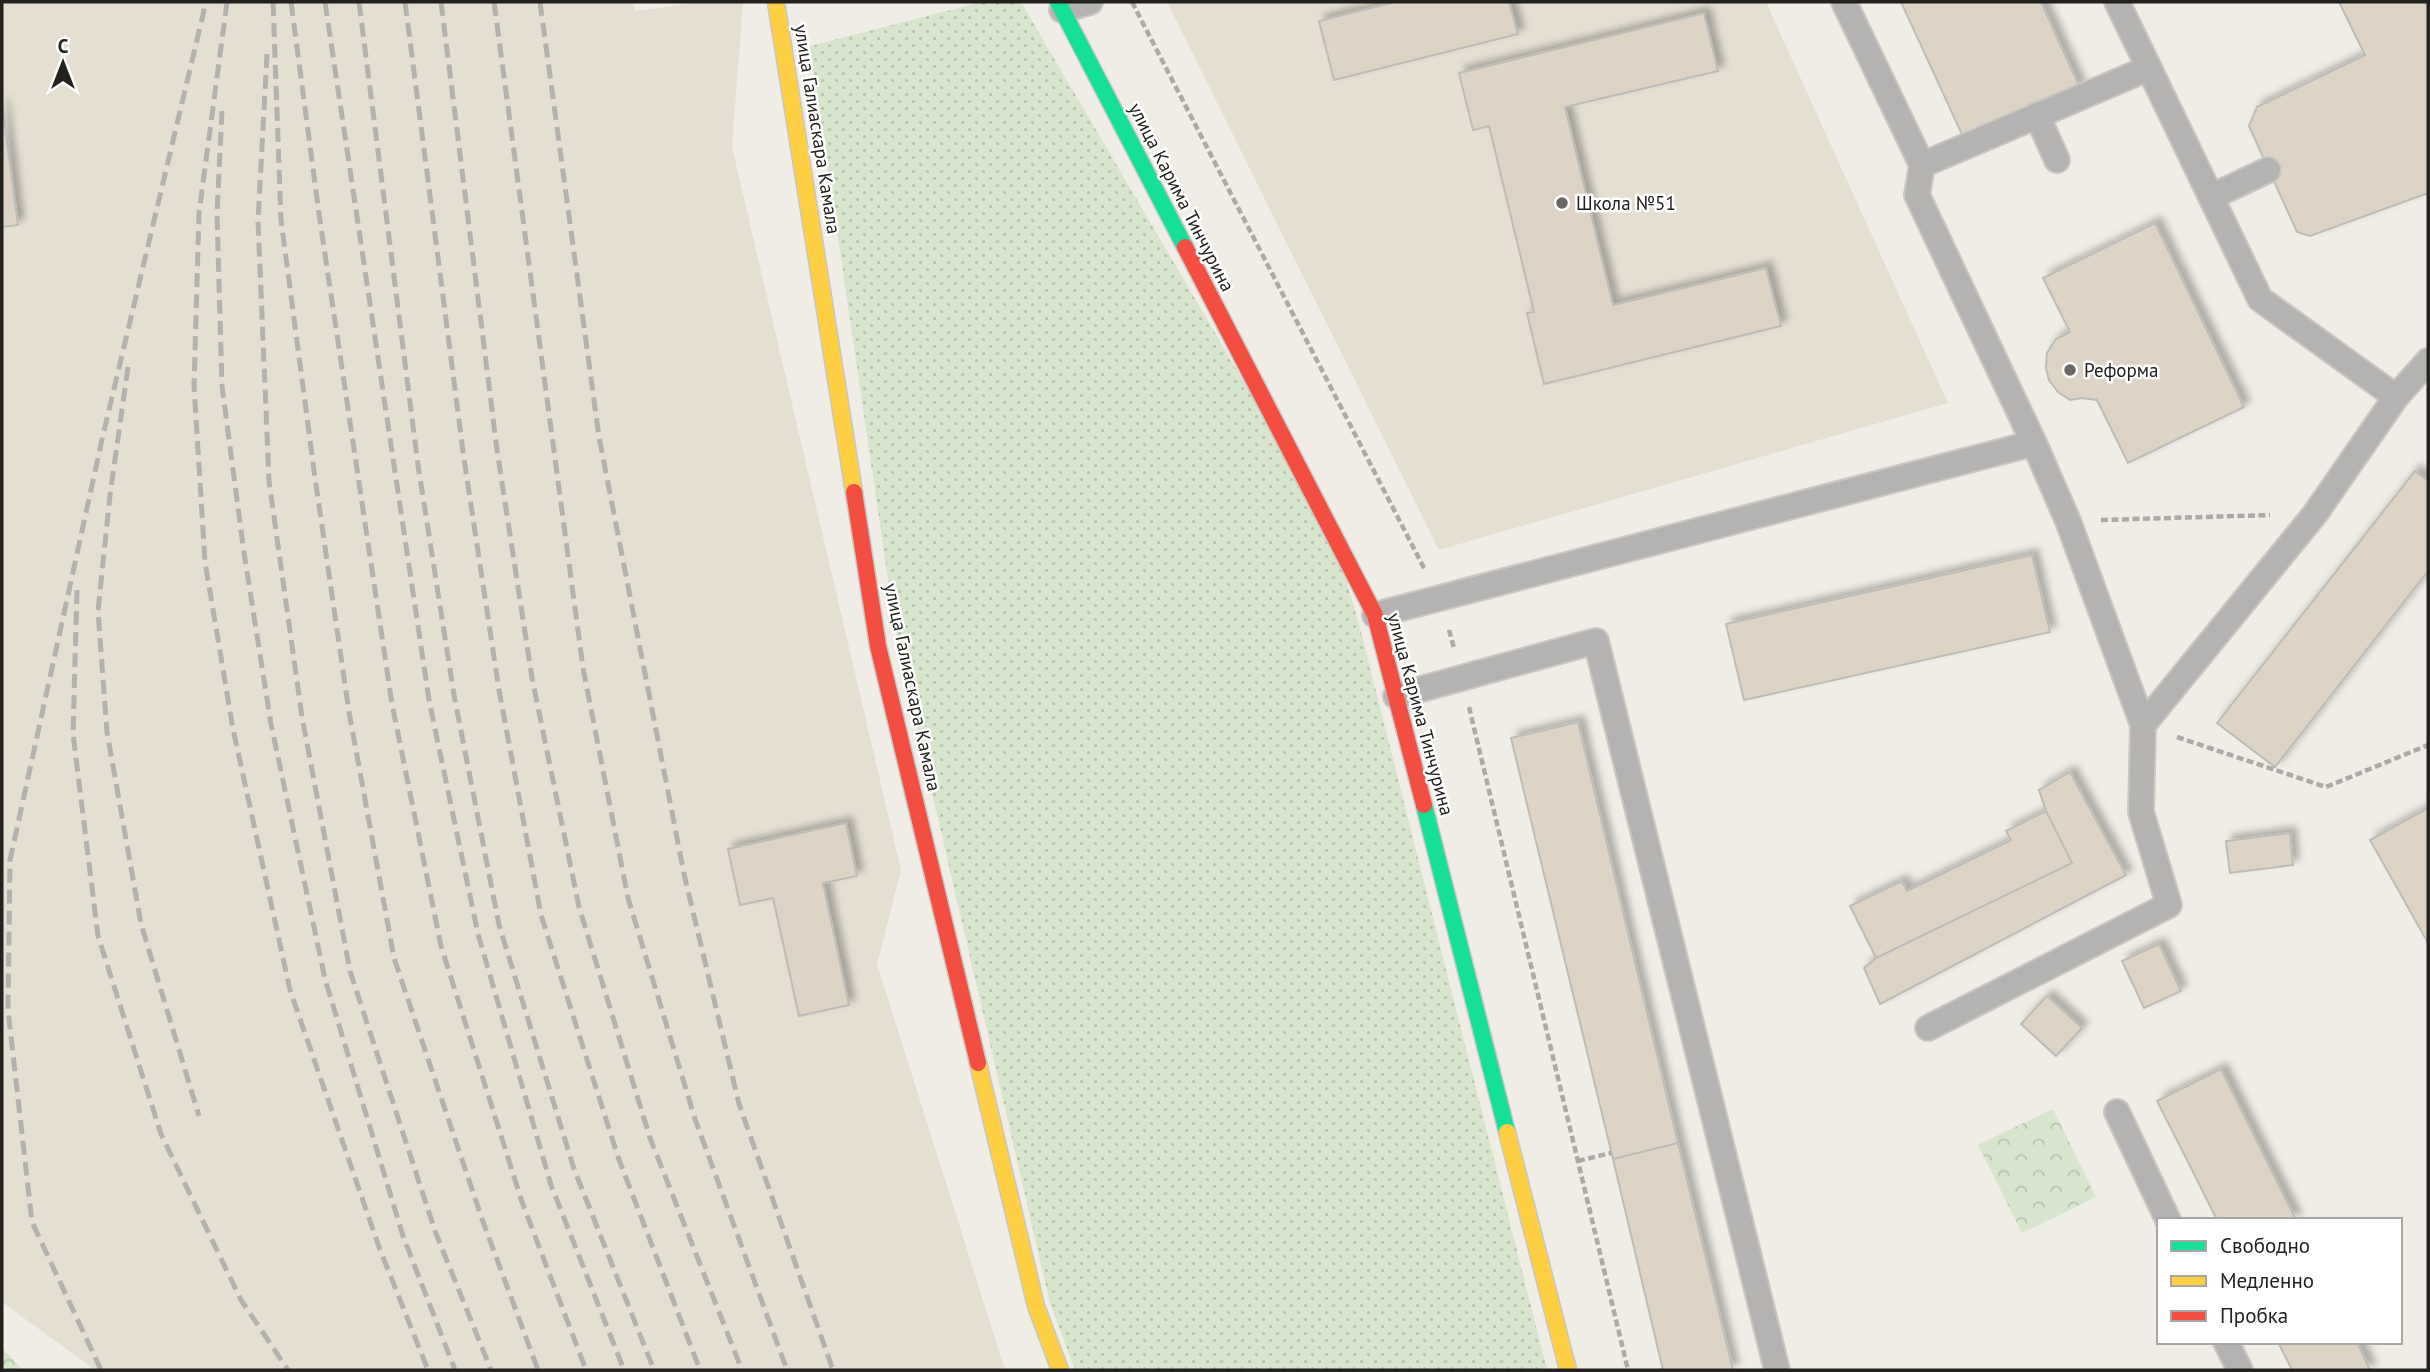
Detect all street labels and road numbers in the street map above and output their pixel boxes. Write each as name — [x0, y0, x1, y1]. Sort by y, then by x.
street label: улица Галиаскара Камала — [790, 22, 846, 236]
street label: улица Карима Тинчурина — [1124, 99, 1240, 295]
street label: улица Галиаскара Камала — [879, 581, 947, 793]
street label: улица Карима Тинчурина — [1382, 610, 1460, 818]

